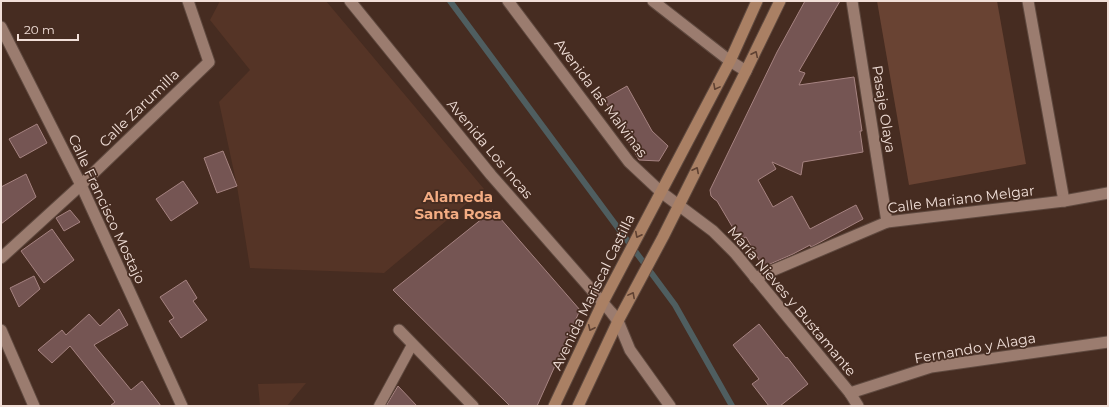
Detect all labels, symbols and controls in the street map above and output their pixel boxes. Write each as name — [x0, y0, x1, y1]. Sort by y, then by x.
scale bar — [18, 16, 78, 42]
text: 20 m — [24, 22, 55, 37]
street label: Avenida las Malvinas — [550, 35, 652, 161]
one-way arrow — [750, 50, 758, 58]
street label: Pasaje Olaya — [868, 64, 900, 154]
street label: Calle Zarumilla — [95, 65, 183, 151]
one-way arrow — [713, 83, 721, 90]
street label: Avenida Los Incas — [443, 96, 537, 202]
street label: Calle Francisco Mostajo — [64, 131, 150, 287]
one-way arrow — [691, 166, 699, 174]
street label: Calle Mariano Melgar — [887, 181, 1036, 217]
district label: Alameda Santa Rosa — [414, 187, 502, 223]
street label: Avenida Mariscal Castilla — [547, 211, 639, 373]
street label: María Nieves y Bustamante — [724, 222, 860, 380]
one-way arrow — [635, 231, 643, 238]
one-way arrow — [627, 292, 634, 300]
one-way arrow — [588, 324, 596, 331]
street label: Fernando y Alaga — [913, 328, 1037, 368]

